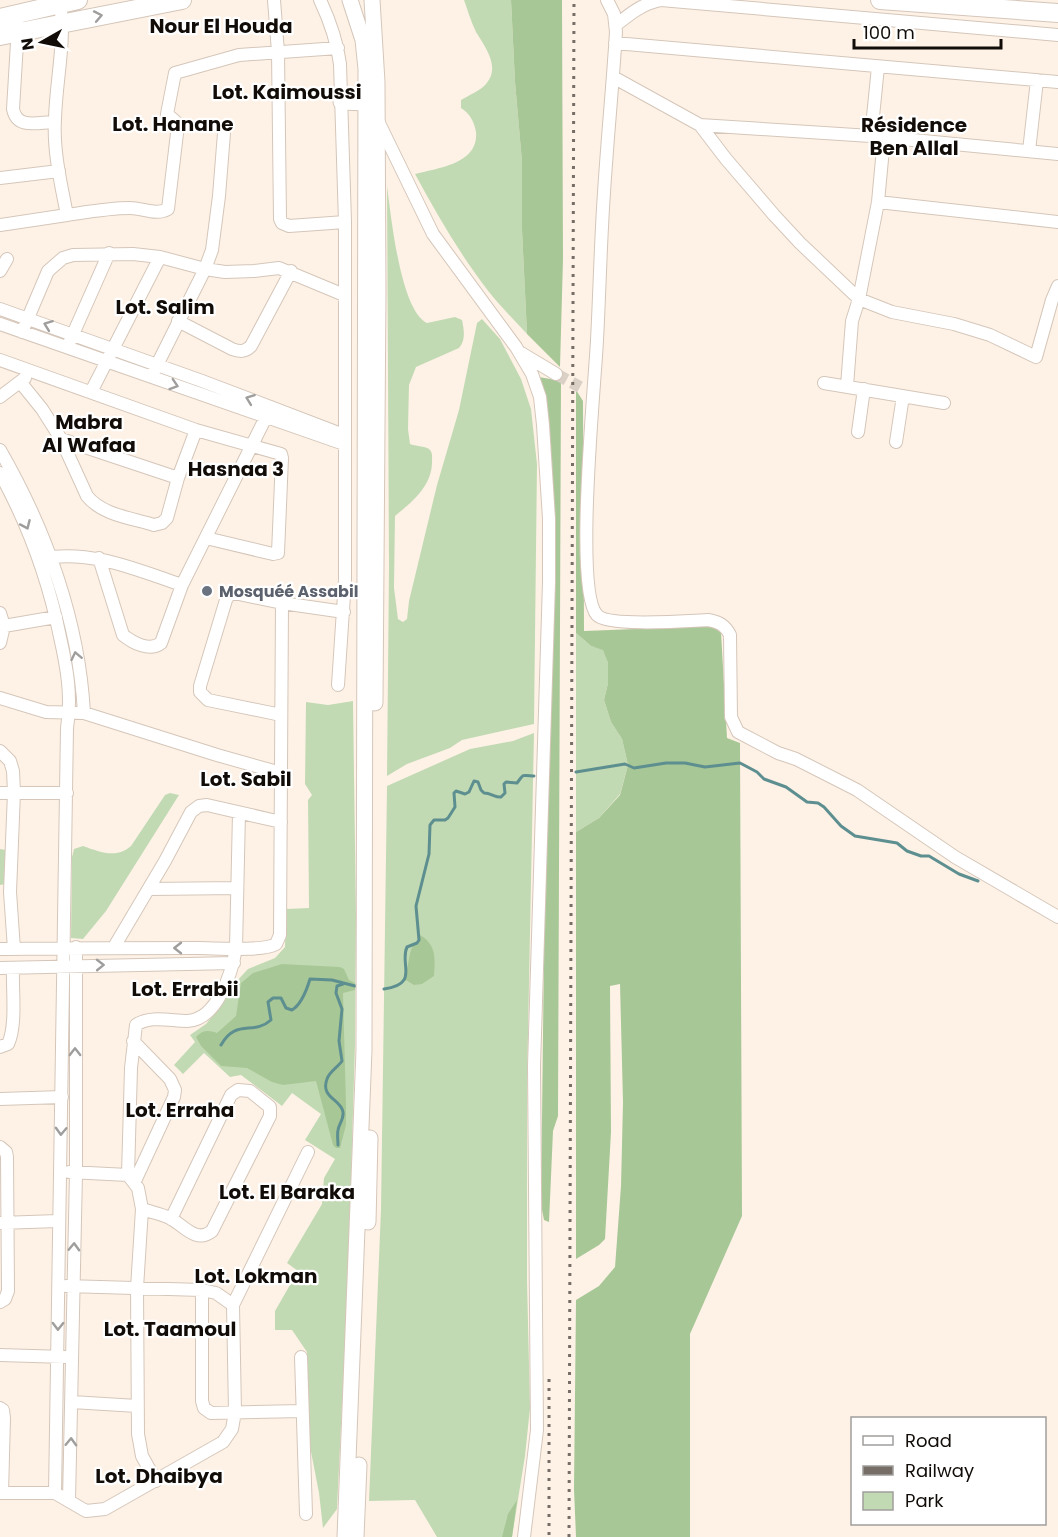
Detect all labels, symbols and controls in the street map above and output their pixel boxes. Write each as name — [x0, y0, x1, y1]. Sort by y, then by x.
one-way arrow — [93, 10, 103, 23]
north arrow — [12, 12, 72, 72]
district label: Nour El Houda — [149, 12, 293, 40]
scale bar — [854, 12, 1001, 50]
text: 100 m — [863, 20, 915, 45]
text: N — [15, 37, 40, 52]
district label: Lot. Kaimoussi — [212, 78, 362, 106]
district label: Lot. Hanane — [112, 110, 234, 138]
district label: Résidence Ben Allal — [861, 111, 967, 162]
district label: Lot. Salim — [115, 293, 215, 321]
one-way arrow — [43, 320, 54, 332]
one-way arrow — [168, 377, 179, 390]
one-way arrow — [246, 394, 256, 407]
district label: Mabra Al Wafaa — [42, 408, 136, 459]
district label: Hasnaa 3 — [188, 455, 284, 483]
one-way arrow — [19, 519, 31, 530]
place label: Mosquéé Assabil — [219, 580, 358, 603]
marker: Mosquéé Assabil — [200, 584, 214, 598]
one-way arrow — [70, 651, 83, 661]
district label: Lot. Sabil — [200, 765, 292, 793]
one-way arrow — [173, 942, 182, 954]
one-way arrow — [96, 959, 105, 971]
district label: Lot. Errabii — [131, 975, 239, 1003]
one-way arrow — [69, 1048, 81, 1057]
district label: Lot. Erraha — [126, 1096, 234, 1124]
one-way arrow — [54, 1127, 67, 1136]
district label: Lot. El Baraka — [219, 1178, 355, 1206]
one-way arrow — [68, 1243, 80, 1252]
district label: Lot. Lokman — [194, 1262, 318, 1290]
district label: Lot. Taamoul — [104, 1315, 236, 1343]
one-way arrow — [52, 1322, 65, 1331]
legend — [851, 1417, 1046, 1525]
text: Road — [905, 1428, 952, 1453]
one-way arrow — [64, 1438, 77, 1447]
text: Railway — [905, 1458, 974, 1483]
district label: Lot. Dhaibya — [95, 1462, 223, 1490]
text: Park — [905, 1488, 944, 1513]

